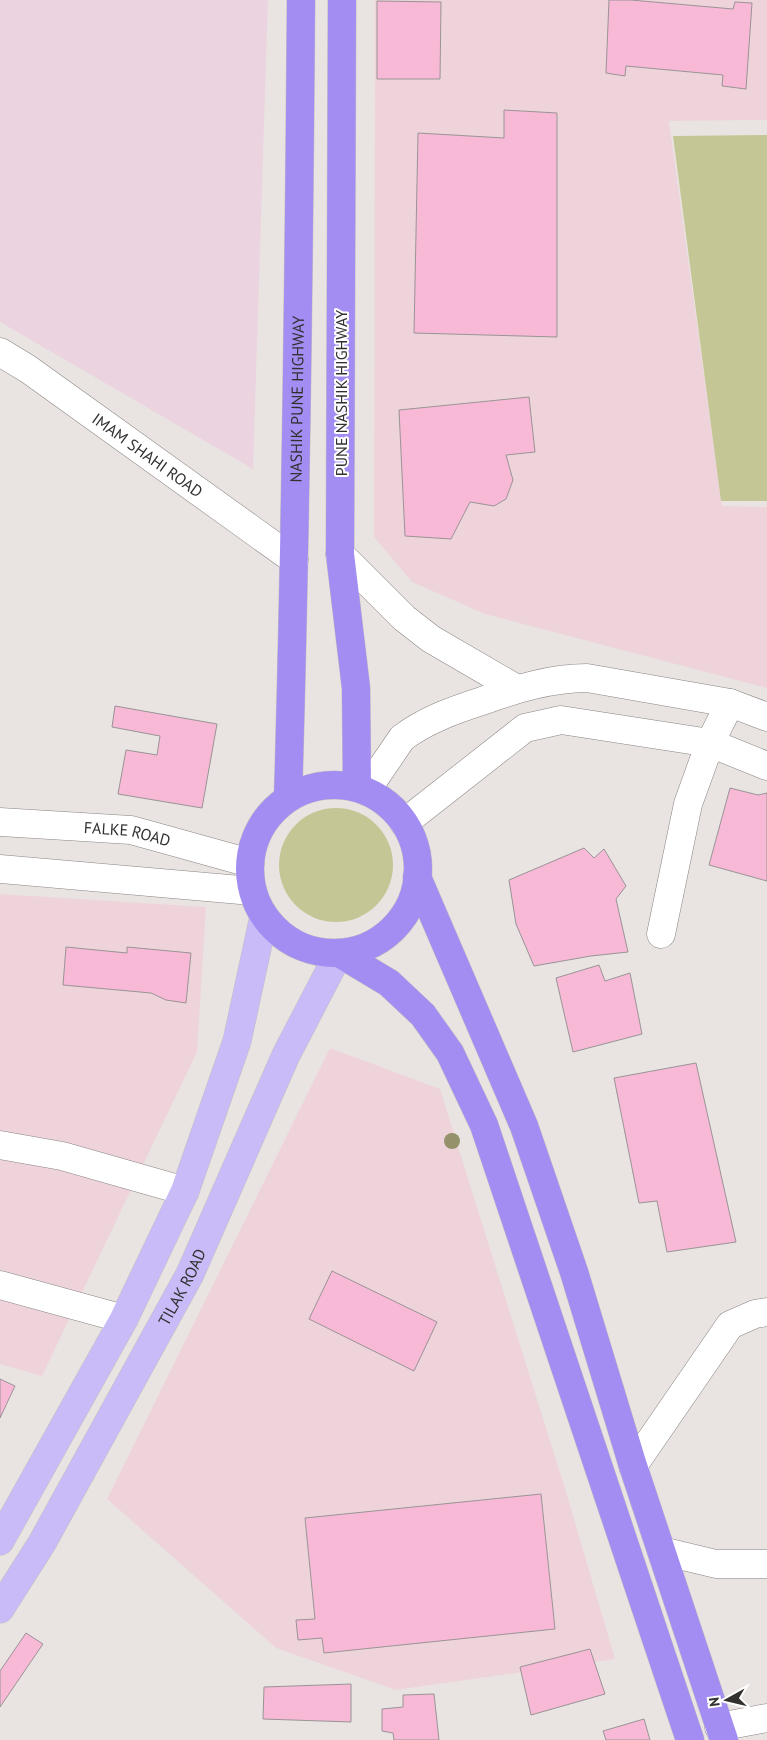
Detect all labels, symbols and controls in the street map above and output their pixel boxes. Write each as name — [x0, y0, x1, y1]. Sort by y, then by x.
street label: PUNE NASHIK HIGHWAY — [331, 310, 351, 476]
street label: NASHIK PUNE HIGHWAY — [285, 316, 308, 483]
street label: IMAM SHAHI ROAD — [88, 408, 207, 501]
street label: FALKE ROAD — [83, 817, 173, 850]
street label: TILAK ROAD — [154, 1245, 210, 1329]
north arrow — [702, 1675, 752, 1725]
text: N — [705, 1696, 724, 1708]

